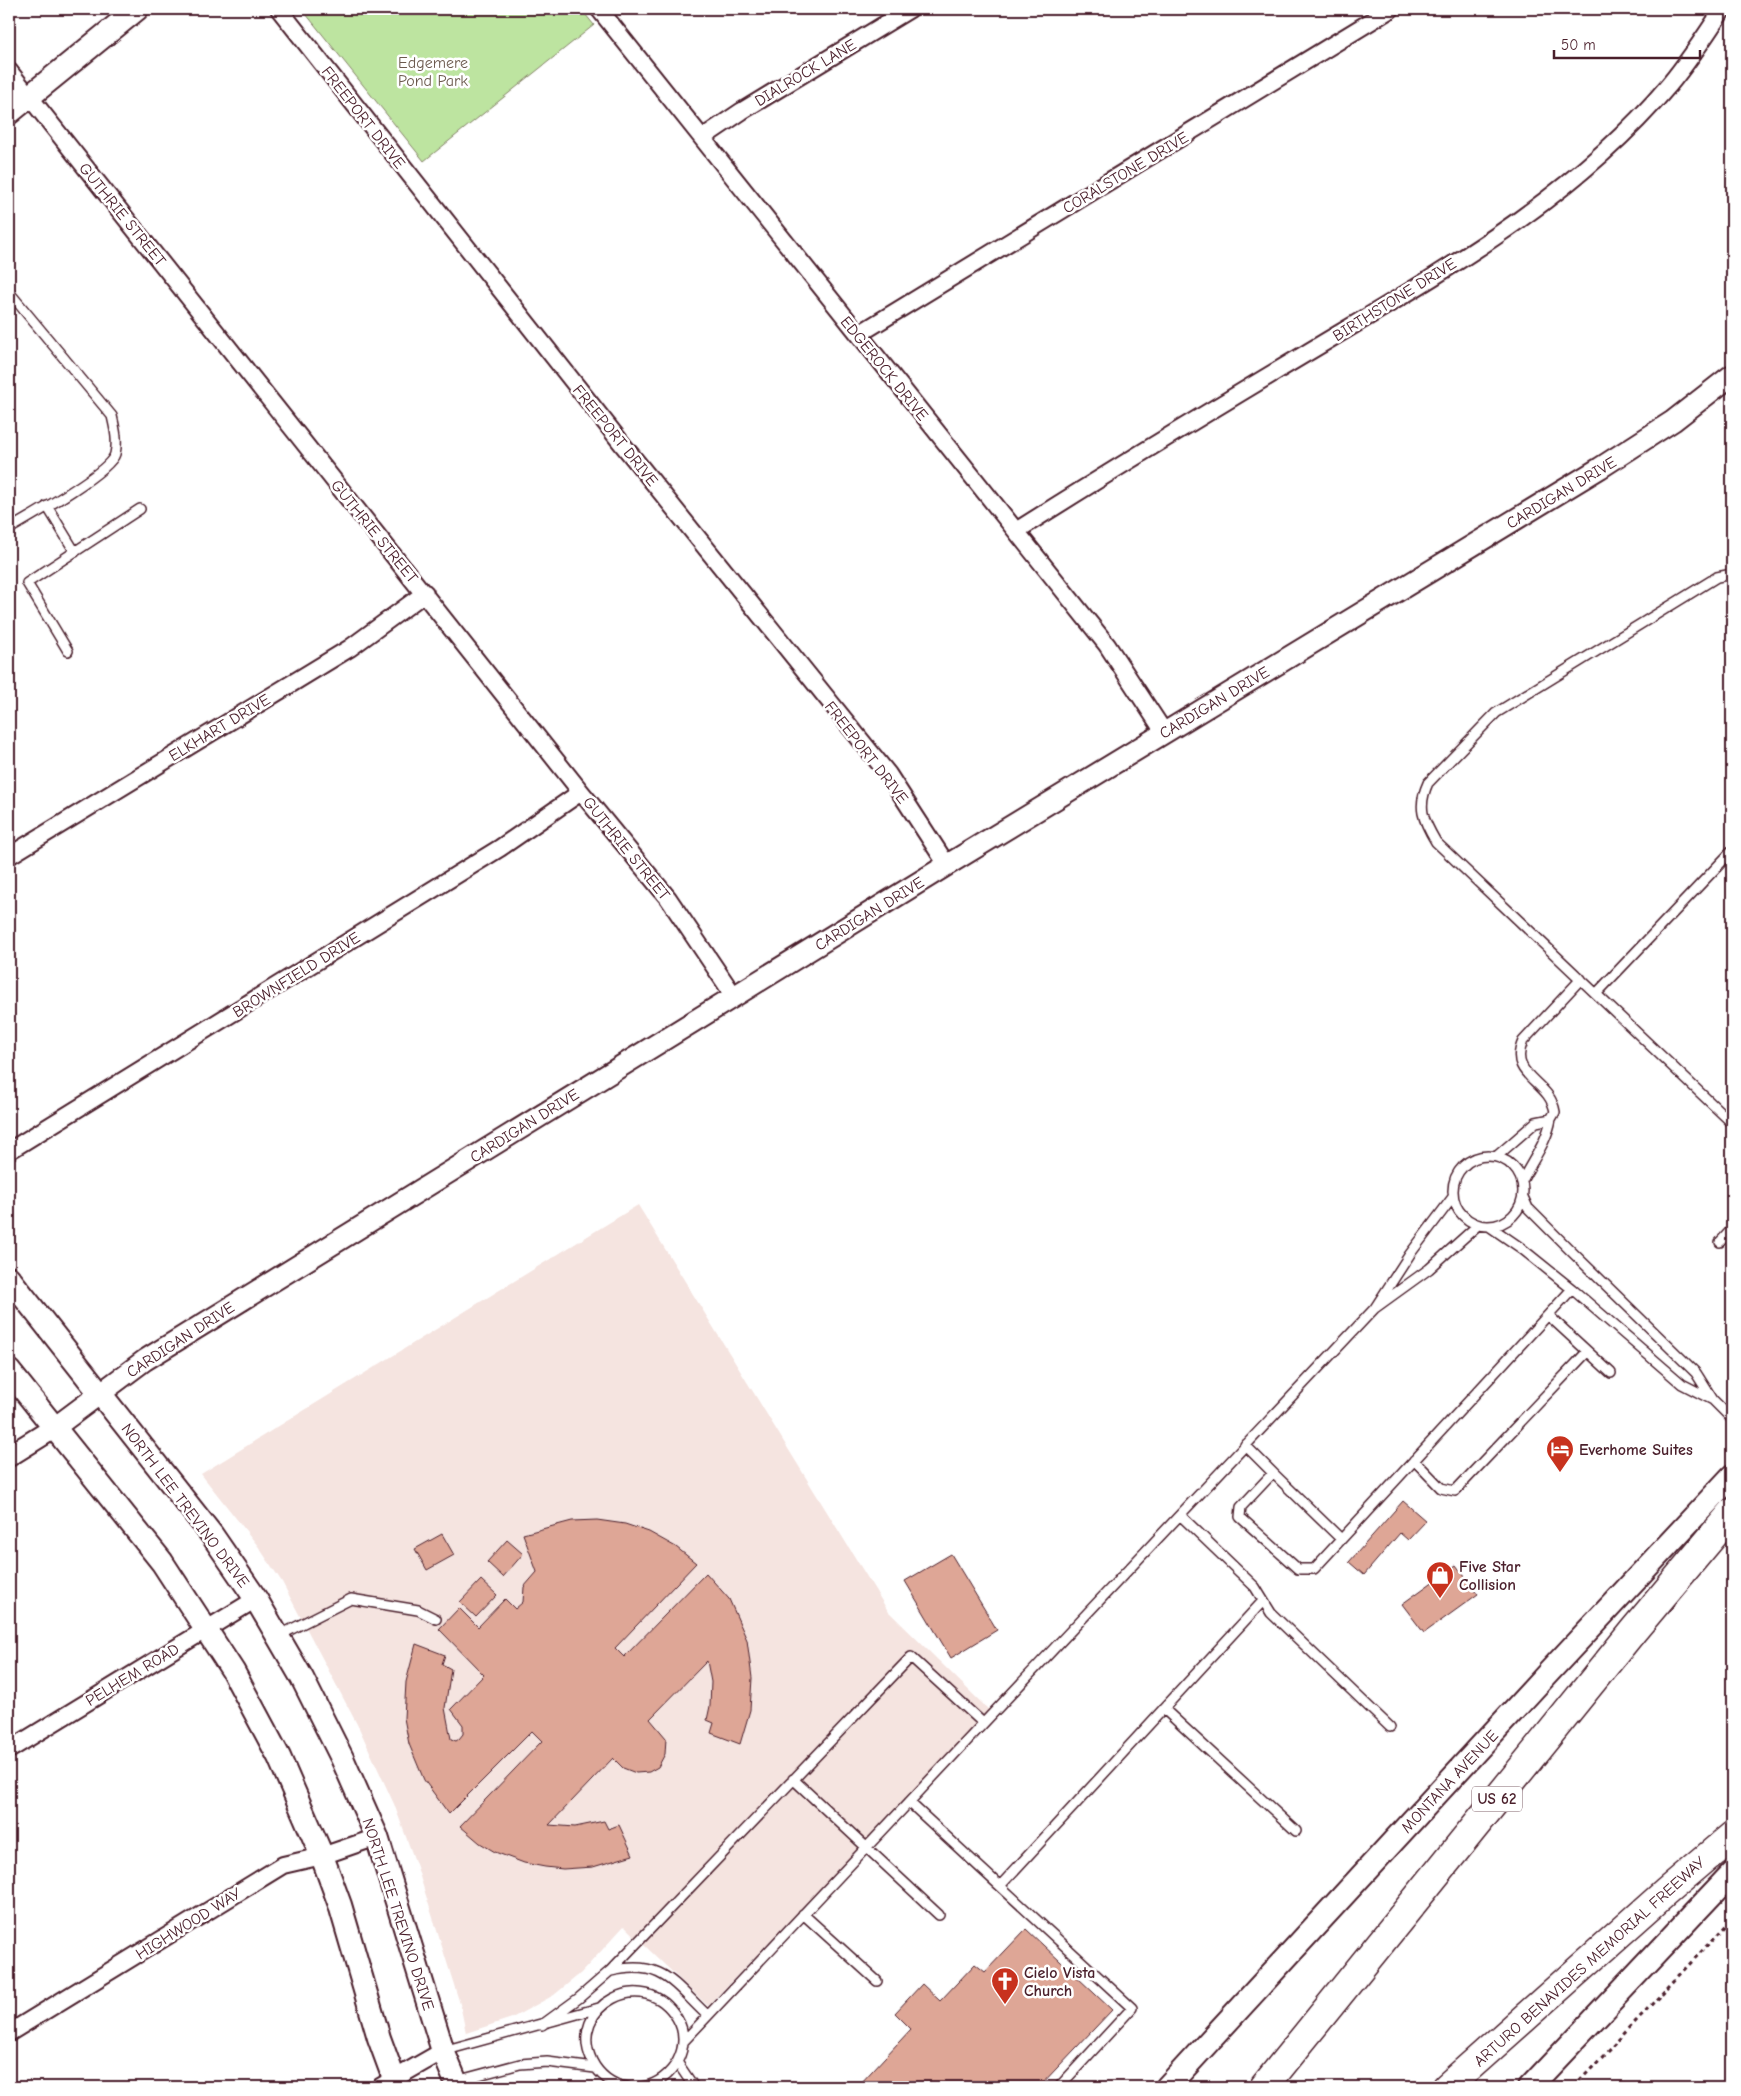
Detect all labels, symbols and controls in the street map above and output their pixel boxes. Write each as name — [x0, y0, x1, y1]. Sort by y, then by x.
scale bar — [1554, 28, 1700, 60]
street label: DIALROCK LANE — [752, 35, 860, 110]
text: 50 m — [1561, 36, 1596, 54]
park label: Edgemere Pond Park — [398, 54, 468, 90]
street label: FREEPORT DRIVE — [318, 63, 409, 173]
street label: CORALSTONE DRIVE — [1060, 128, 1192, 217]
street label: GUTHRIE STREET — [75, 159, 170, 270]
street label: BIRTHSTONE DRIVE — [1330, 254, 1460, 345]
street label: EDGEROCK DRIVE — [837, 313, 932, 425]
street label: FREEPORT DRIVE — [569, 382, 662, 490]
street label: CARDIGAN DRIVE — [1503, 453, 1620, 533]
street label: GUTHRIE STREET — [327, 476, 422, 587]
street label: CARDIGAN DRIVE — [1156, 663, 1273, 743]
street label: ELKHART DRIVE — [166, 690, 274, 765]
street label: FREEPORT DRIVE — [821, 698, 912, 808]
street label: GUTHRIE STREET — [579, 793, 674, 904]
street label: CARDIGAN DRIVE — [812, 873, 928, 955]
street label: BROWNFIELD DRIVE — [230, 928, 364, 1021]
street label: CARDIGAN DRIVE — [467, 1085, 583, 1167]
street label: CARDIGAN DRIVE — [123, 1298, 238, 1381]
street label: NORTH LEE TREVINO DRIVE — [118, 1420, 253, 1592]
hotel icon: Everhome Suites — [1545, 1434, 1575, 1473]
place label: Everhome Suites — [1579, 1441, 1693, 1459]
place label: Five Star Collision — [1459, 1558, 1521, 1594]
shop icon: Five Star Collision — [1425, 1560, 1455, 1599]
street label: PELHEM ROAD — [83, 1640, 182, 1710]
street label: MONTANA AVENUE — [1398, 1726, 1502, 1837]
road number: US 62 — [1472, 1786, 1522, 1812]
street label: NORTH LEE TREVINO DRIVE — [358, 1816, 438, 2013]
street label: ARTURO BENAVIDES MEMORIAL FREEWAY — [1470, 1853, 1709, 2070]
street label: HIGHWOOD WAY — [133, 1884, 245, 1963]
place label: Cielo Vista Church — [1024, 1964, 1095, 2000]
church icon: Cielo Vista Church — [990, 1966, 1020, 2005]

